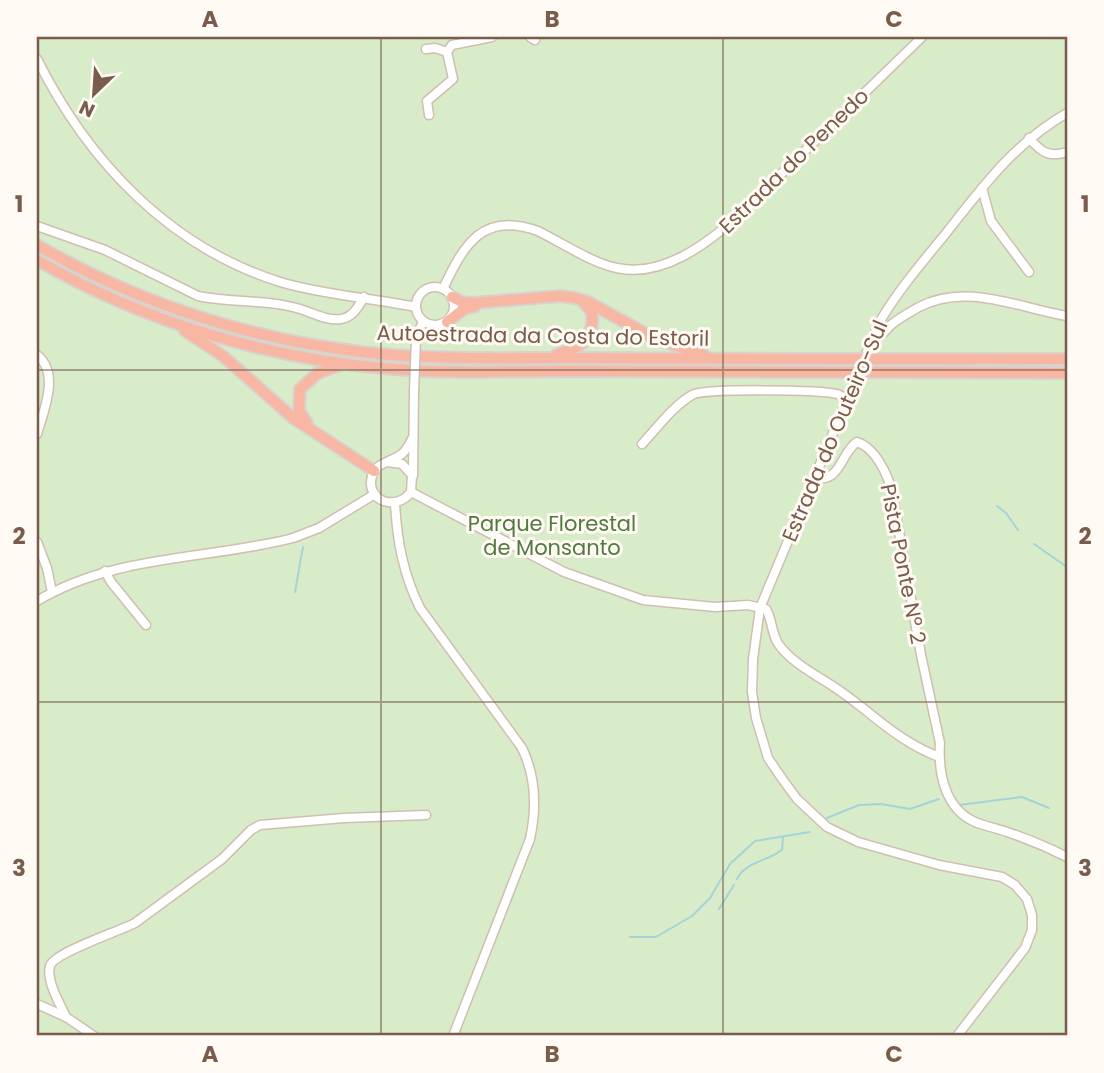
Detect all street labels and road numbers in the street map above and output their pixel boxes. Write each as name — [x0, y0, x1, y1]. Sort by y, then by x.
street label: Estrada do Penedo — [712, 81, 875, 240]
street label: Estrada do Outeiro-Sul — [775, 316, 894, 546]
street label: Autoestrada da Costa do Estoril — [376, 318, 710, 353]
street label: Pista Ponte Nº 2 — [874, 481, 933, 647]

